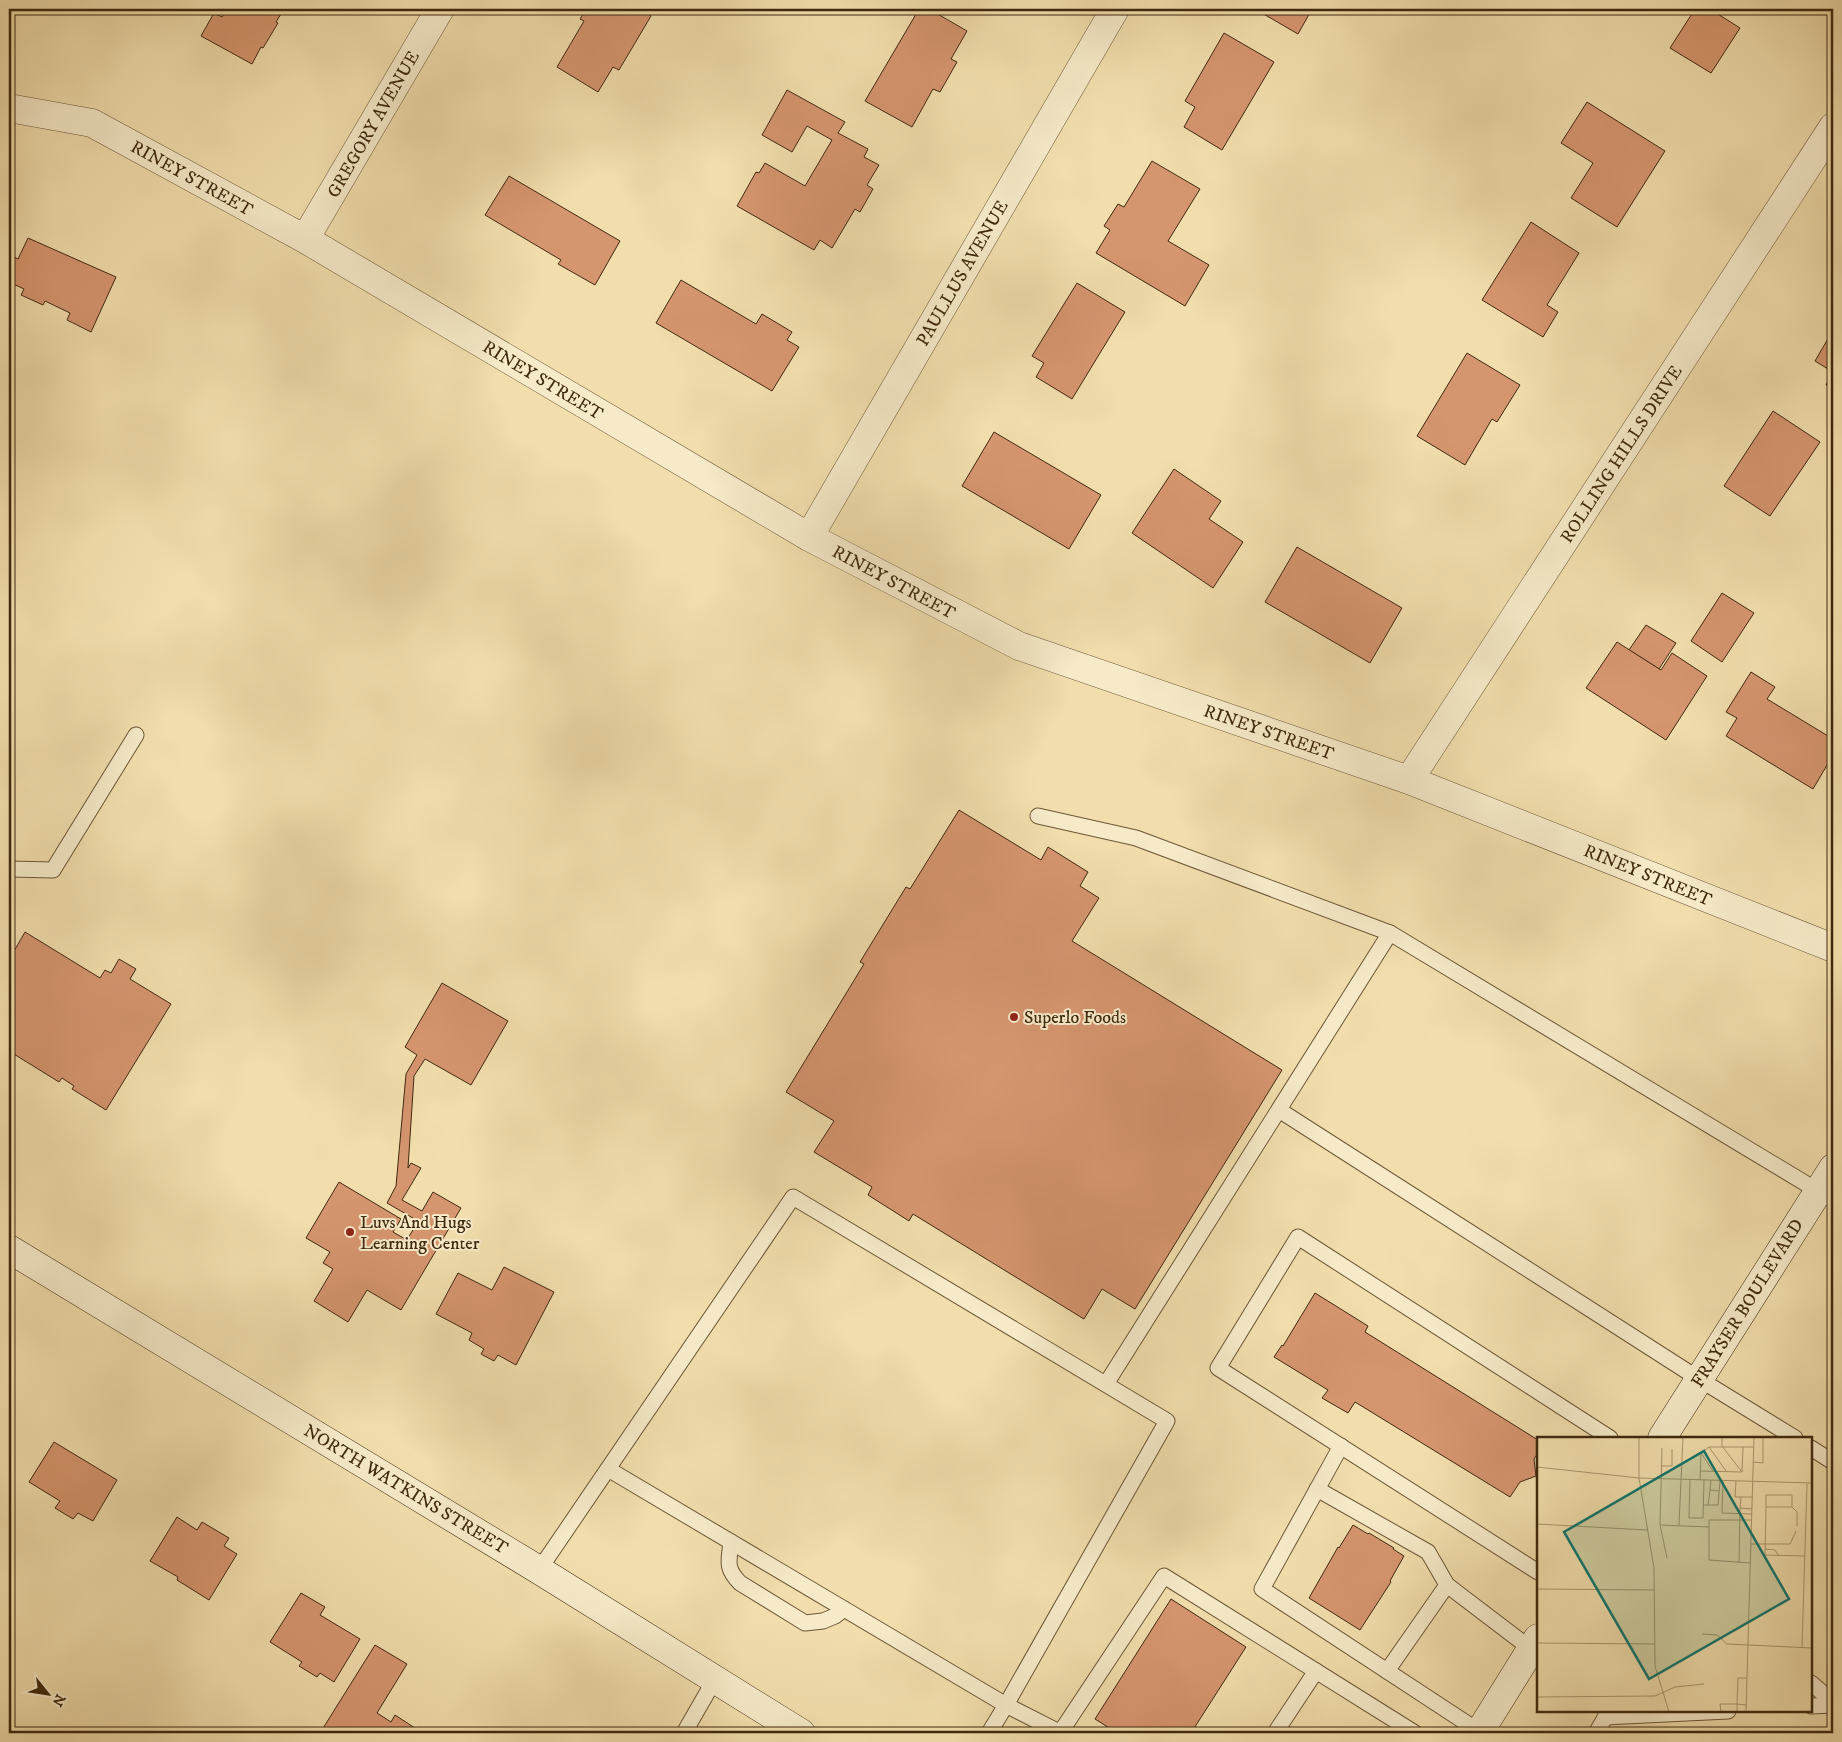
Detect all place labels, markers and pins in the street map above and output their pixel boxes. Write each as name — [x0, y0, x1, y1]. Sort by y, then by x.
place label: Superlo Foods — [1024, 1007, 1126, 1029]
marker: Superlo Foods — [1008, 1011, 1020, 1023]
place label: Luvs And Hugs Learning Center — [360, 1212, 480, 1255]
marker: Luvs And Hugs Learning Center — [344, 1226, 356, 1238]

